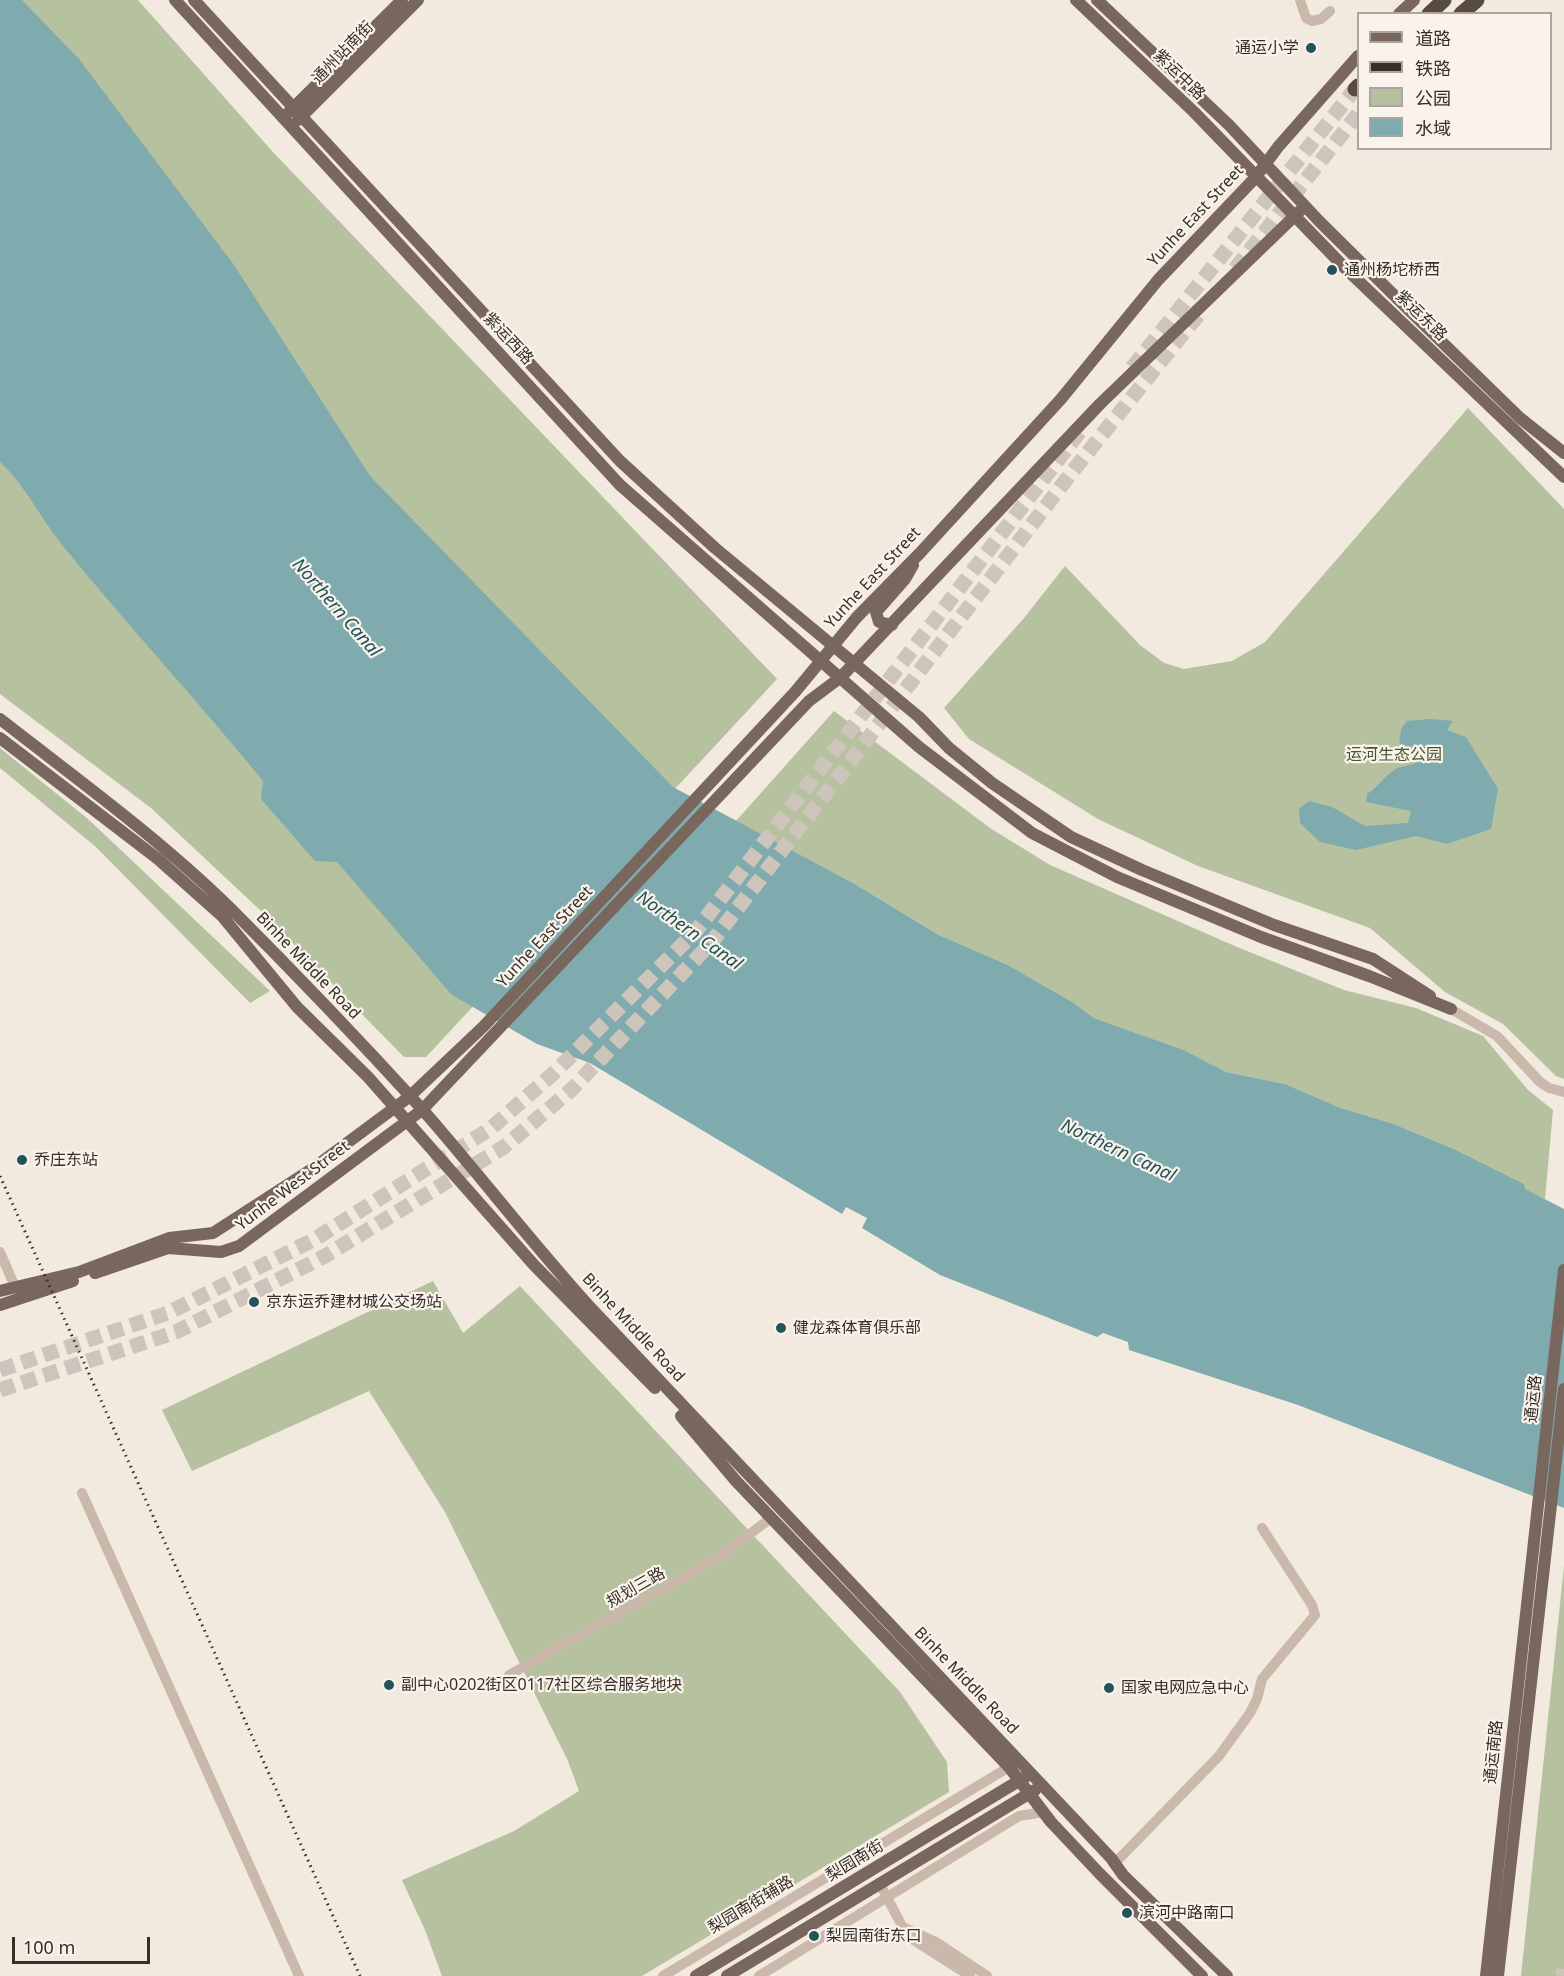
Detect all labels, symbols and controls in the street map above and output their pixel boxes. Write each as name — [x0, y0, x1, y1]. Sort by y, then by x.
legend — [1357, 12, 1552, 150]
street label: 通州站南街 — [308, 18, 378, 88]
text: 道路 — [1415, 26, 1451, 50]
place label: 通运小学 — [1235, 38, 1299, 58]
marker: 通运小学 — [1304, 41, 1318, 55]
street label: 紫运中路 — [1149, 46, 1209, 104]
text: 铁路 — [1415, 56, 1451, 80]
text: 公园 — [1415, 86, 1451, 110]
text: 水域 — [1415, 116, 1451, 140]
street label: Yunhe East Street — [1144, 161, 1248, 271]
place label: 通州杨坨桥西 — [1344, 260, 1440, 280]
marker: 通州杨坨桥西 — [1325, 263, 1339, 277]
street label: 紫运东路 — [1391, 287, 1451, 345]
street label: 紫运西路 — [479, 309, 537, 369]
street label: Yunhe East Street — [821, 523, 925, 633]
water label: Northern Canal — [287, 554, 385, 662]
park label: 运河生态公园 — [1346, 745, 1442, 765]
street label: Yunhe East Street — [493, 882, 597, 992]
water label: Northern Canal — [632, 887, 746, 975]
street label: Binhe Middle Road — [252, 908, 364, 1024]
water label: Northern Canal — [1057, 1115, 1179, 1187]
street label: Yunhe West Street — [232, 1137, 354, 1235]
place label: 乔庄东站 — [34, 1150, 98, 1170]
marker: 乔庄东站 — [15, 1153, 29, 1167]
street label: Binhe Middle Road — [578, 1270, 688, 1386]
place label: 京东运乔建材城公交场站 — [266, 1292, 442, 1312]
marker: 京东运乔建材城公交场站 — [247, 1295, 261, 1309]
place label: 健龙森体育俱乐部 — [793, 1318, 921, 1338]
marker: 健龙森体育俱乐部 — [774, 1321, 788, 1335]
street label: 通运路 — [1522, 1374, 1546, 1424]
street label: 规划三路 — [603, 1564, 669, 1612]
street label: Binhe Middle Road — [910, 1623, 1022, 1739]
place label: 副中心0202街区0117社区综合服务地块 — [401, 1675, 682, 1695]
marker: 副中心0202街区0117社区综合服务地块 — [382, 1678, 396, 1692]
place label: 国家电网应急中心 — [1121, 1678, 1249, 1698]
marker: 国家电网应急中心 — [1102, 1681, 1116, 1695]
street label: 通运南路 — [1481, 1719, 1507, 1785]
street label: 梨园南街 — [823, 1836, 887, 1886]
street label: 梨园南街辅路 — [705, 1872, 797, 1938]
place label: 滨河中路南口 — [1139, 1903, 1235, 1923]
marker: 滨河中路南口 — [1120, 1906, 1134, 1920]
scale bar — [15, 1925, 153, 1963]
place label: 梨园南街东口 — [826, 1926, 922, 1946]
marker: 梨园南街东口 — [807, 1929, 821, 1943]
text: 100 m — [23, 1935, 75, 1959]

